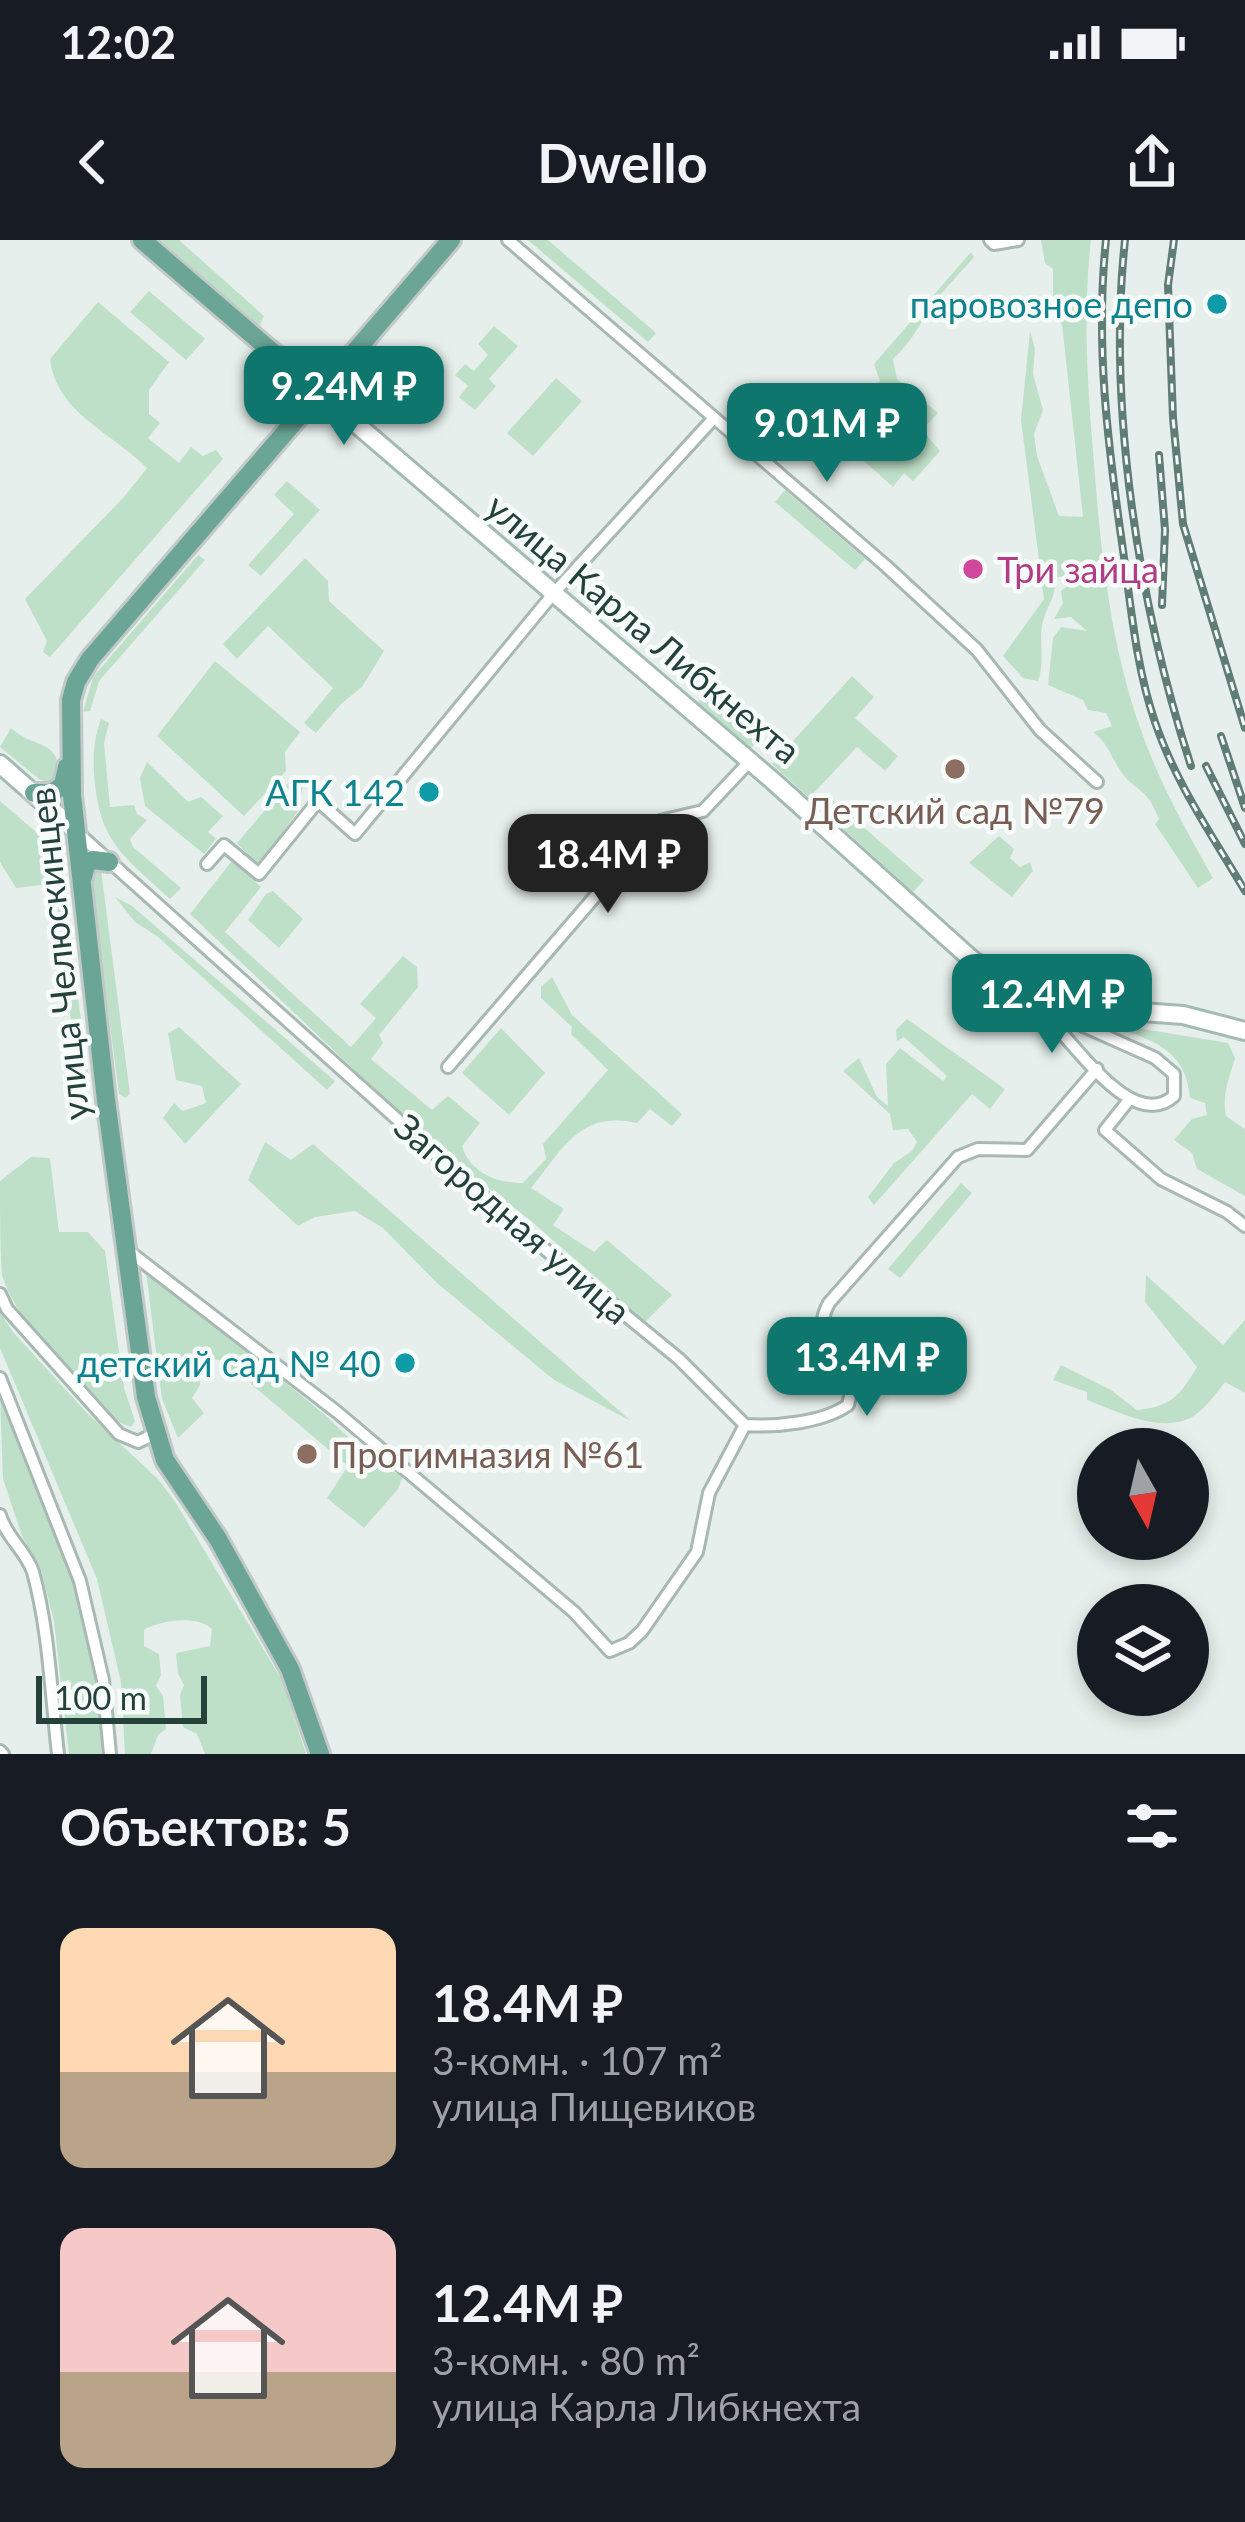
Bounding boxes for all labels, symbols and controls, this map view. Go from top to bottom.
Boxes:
text: 12:02 [60,15,176,69]
icon: back [60,129,126,195]
icon: share [1119,129,1185,195]
text: Dwello [537,130,708,195]
place label: паровозное депо [910,282,1193,326]
marker: паровозное депо [1204,291,1230,317]
pin: 9.24M ₽ [233,346,455,448]
text: 9.24M ₽ [271,362,417,408]
pin: 9.01M ₽ [716,383,938,485]
text: 9.01M ₽ [754,399,900,445]
street label: улица Карла Либкнехта [478,484,810,772]
place label: Три зайца [997,547,1159,591]
marker: Три зайца [960,556,986,582]
marker: Детский сад №79 [942,756,968,782]
place label: АГК 142 [265,770,405,814]
marker: АГК 142 [416,779,442,805]
street label: улица Челюскинцев [19,786,97,1122]
place label: Детский сад №79 [805,788,1105,832]
pin: 18.4M ₽ [497,814,719,916]
text: 18.4M ₽ [535,830,681,876]
pin: 12.4M ₽ [941,954,1163,1056]
text: 12.4M ₽ [979,970,1125,1016]
street label: Загородная улица [386,1104,640,1332]
pin: 13.4M ₽ [756,1317,978,1419]
text: 13.4M ₽ [794,1333,940,1379]
place label: детский сад № 40 [77,1341,381,1385]
marker: детский сад № 40 [392,1350,418,1376]
north arrow [1077,1428,1209,1560]
map controls [1077,1428,1209,1716]
place label: Прогимназия №61 [331,1432,644,1476]
marker: Прогимназия №61 [294,1441,320,1467]
button: layers [1077,1584,1209,1716]
scale bar [36,1670,207,1723]
text: 100 m [54,1677,147,1717]
icon: filters [1119,1793,1185,1859]
text: Объектов: 5 [60,1796,351,1857]
text: 18.4M ₽ [432,1972,623,2033]
icon: home [156,1976,300,2120]
text: 3-комн. · 107 m² [432,2037,722,2083]
text: улица Пищевиков [432,2083,756,2129]
text: 12.4M ₽ [432,2272,623,2333]
icon: home [156,2276,300,2420]
text: 3-комн. · 80 m² [432,2337,700,2383]
text: улица Карла Либкнехта [432,2383,861,2429]

